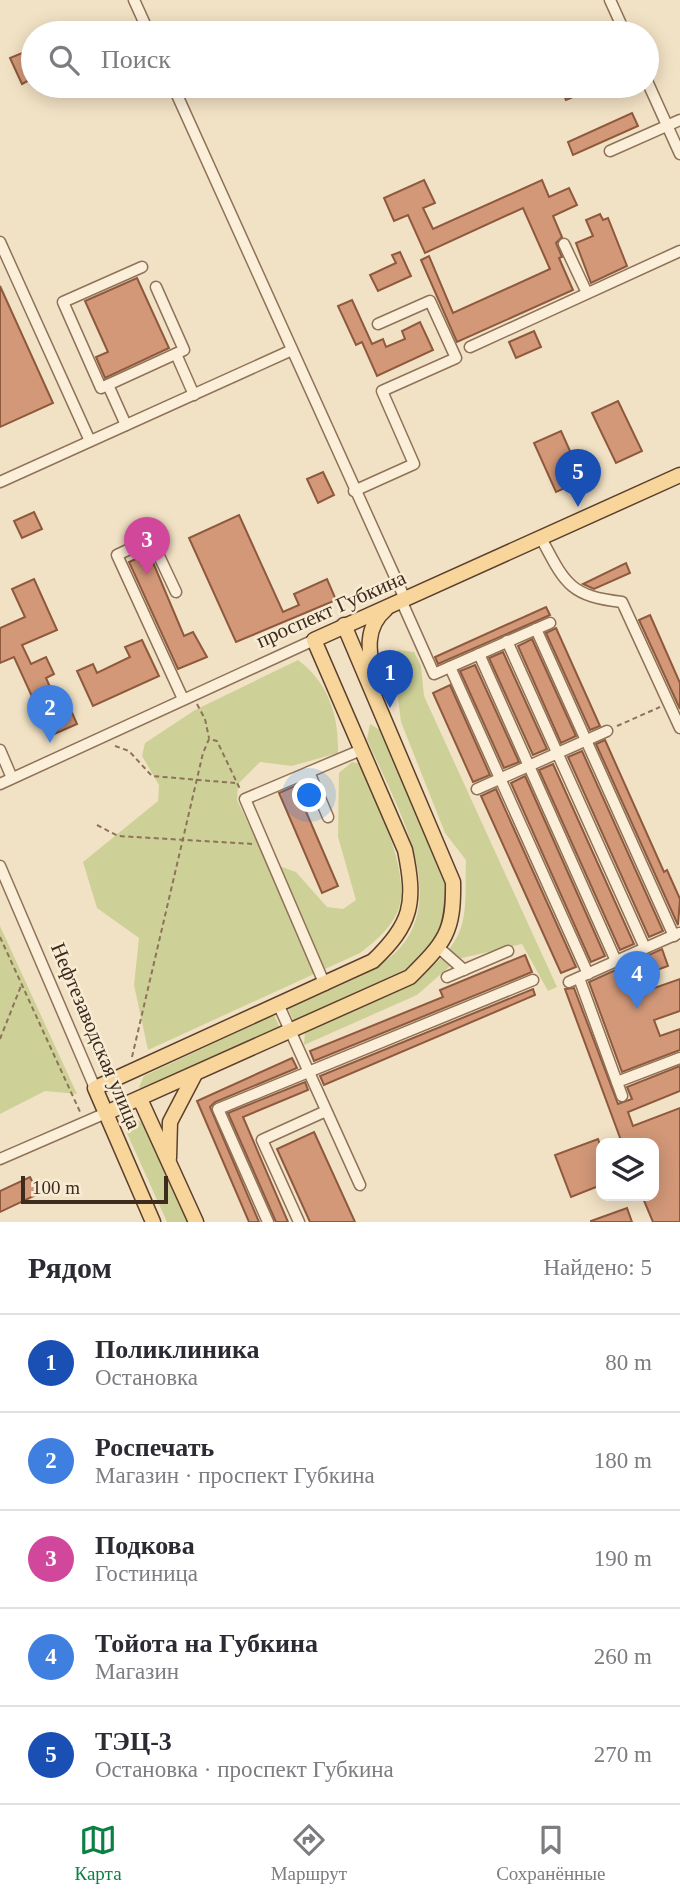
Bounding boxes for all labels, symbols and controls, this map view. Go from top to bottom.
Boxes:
search box [21,21,659,98]
icon: search [45,41,83,79]
text: Поиск [101,45,171,74]
pin: 5 [555,449,601,507]
pin: 3 [124,517,170,575]
street label: проспект Губкина [252,565,410,653]
pin: 1 [367,650,413,708]
pin: 2 [27,685,73,743]
your location [292,778,326,812]
street label: Нефтезаводская улица [46,939,146,1134]
pin: 4 [614,951,660,1009]
map controls [596,1138,659,1201]
button: layers [596,1138,659,1201]
scale bar [21,1173,168,1205]
text: 100 m [32,1177,80,1198]
text: Рядом [28,1251,112,1284]
text: Найдено: 5 [544,1255,652,1280]
text: Поликлиника [95,1335,260,1364]
text: 1 [45,1350,57,1375]
text: 80 m [605,1350,652,1375]
text: Остановка [95,1365,198,1390]
text: Роспечать [95,1433,214,1462]
text: 2 [45,1448,57,1473]
text: 180 m [594,1448,652,1473]
text: Магазин · проспект Губкина [95,1463,375,1488]
text: Подкова [95,1531,195,1560]
text: 3 [45,1546,57,1571]
text: 190 m [594,1546,652,1571]
text: Гостиница [95,1561,198,1586]
text: Тойота на Губкина [95,1629,318,1658]
text: 4 [45,1644,57,1669]
text: 260 m [594,1644,652,1669]
text: Магазин [95,1659,179,1684]
text: ТЭЦ-3 [95,1727,172,1756]
text: 5 [45,1742,57,1767]
text: 270 m [594,1742,652,1767]
text: Остановка · проспект Губкина [95,1757,394,1782]
tab: Карта [75,1821,122,1885]
tab: Маршрут [271,1821,347,1885]
tab: Сохранённые [496,1821,605,1885]

